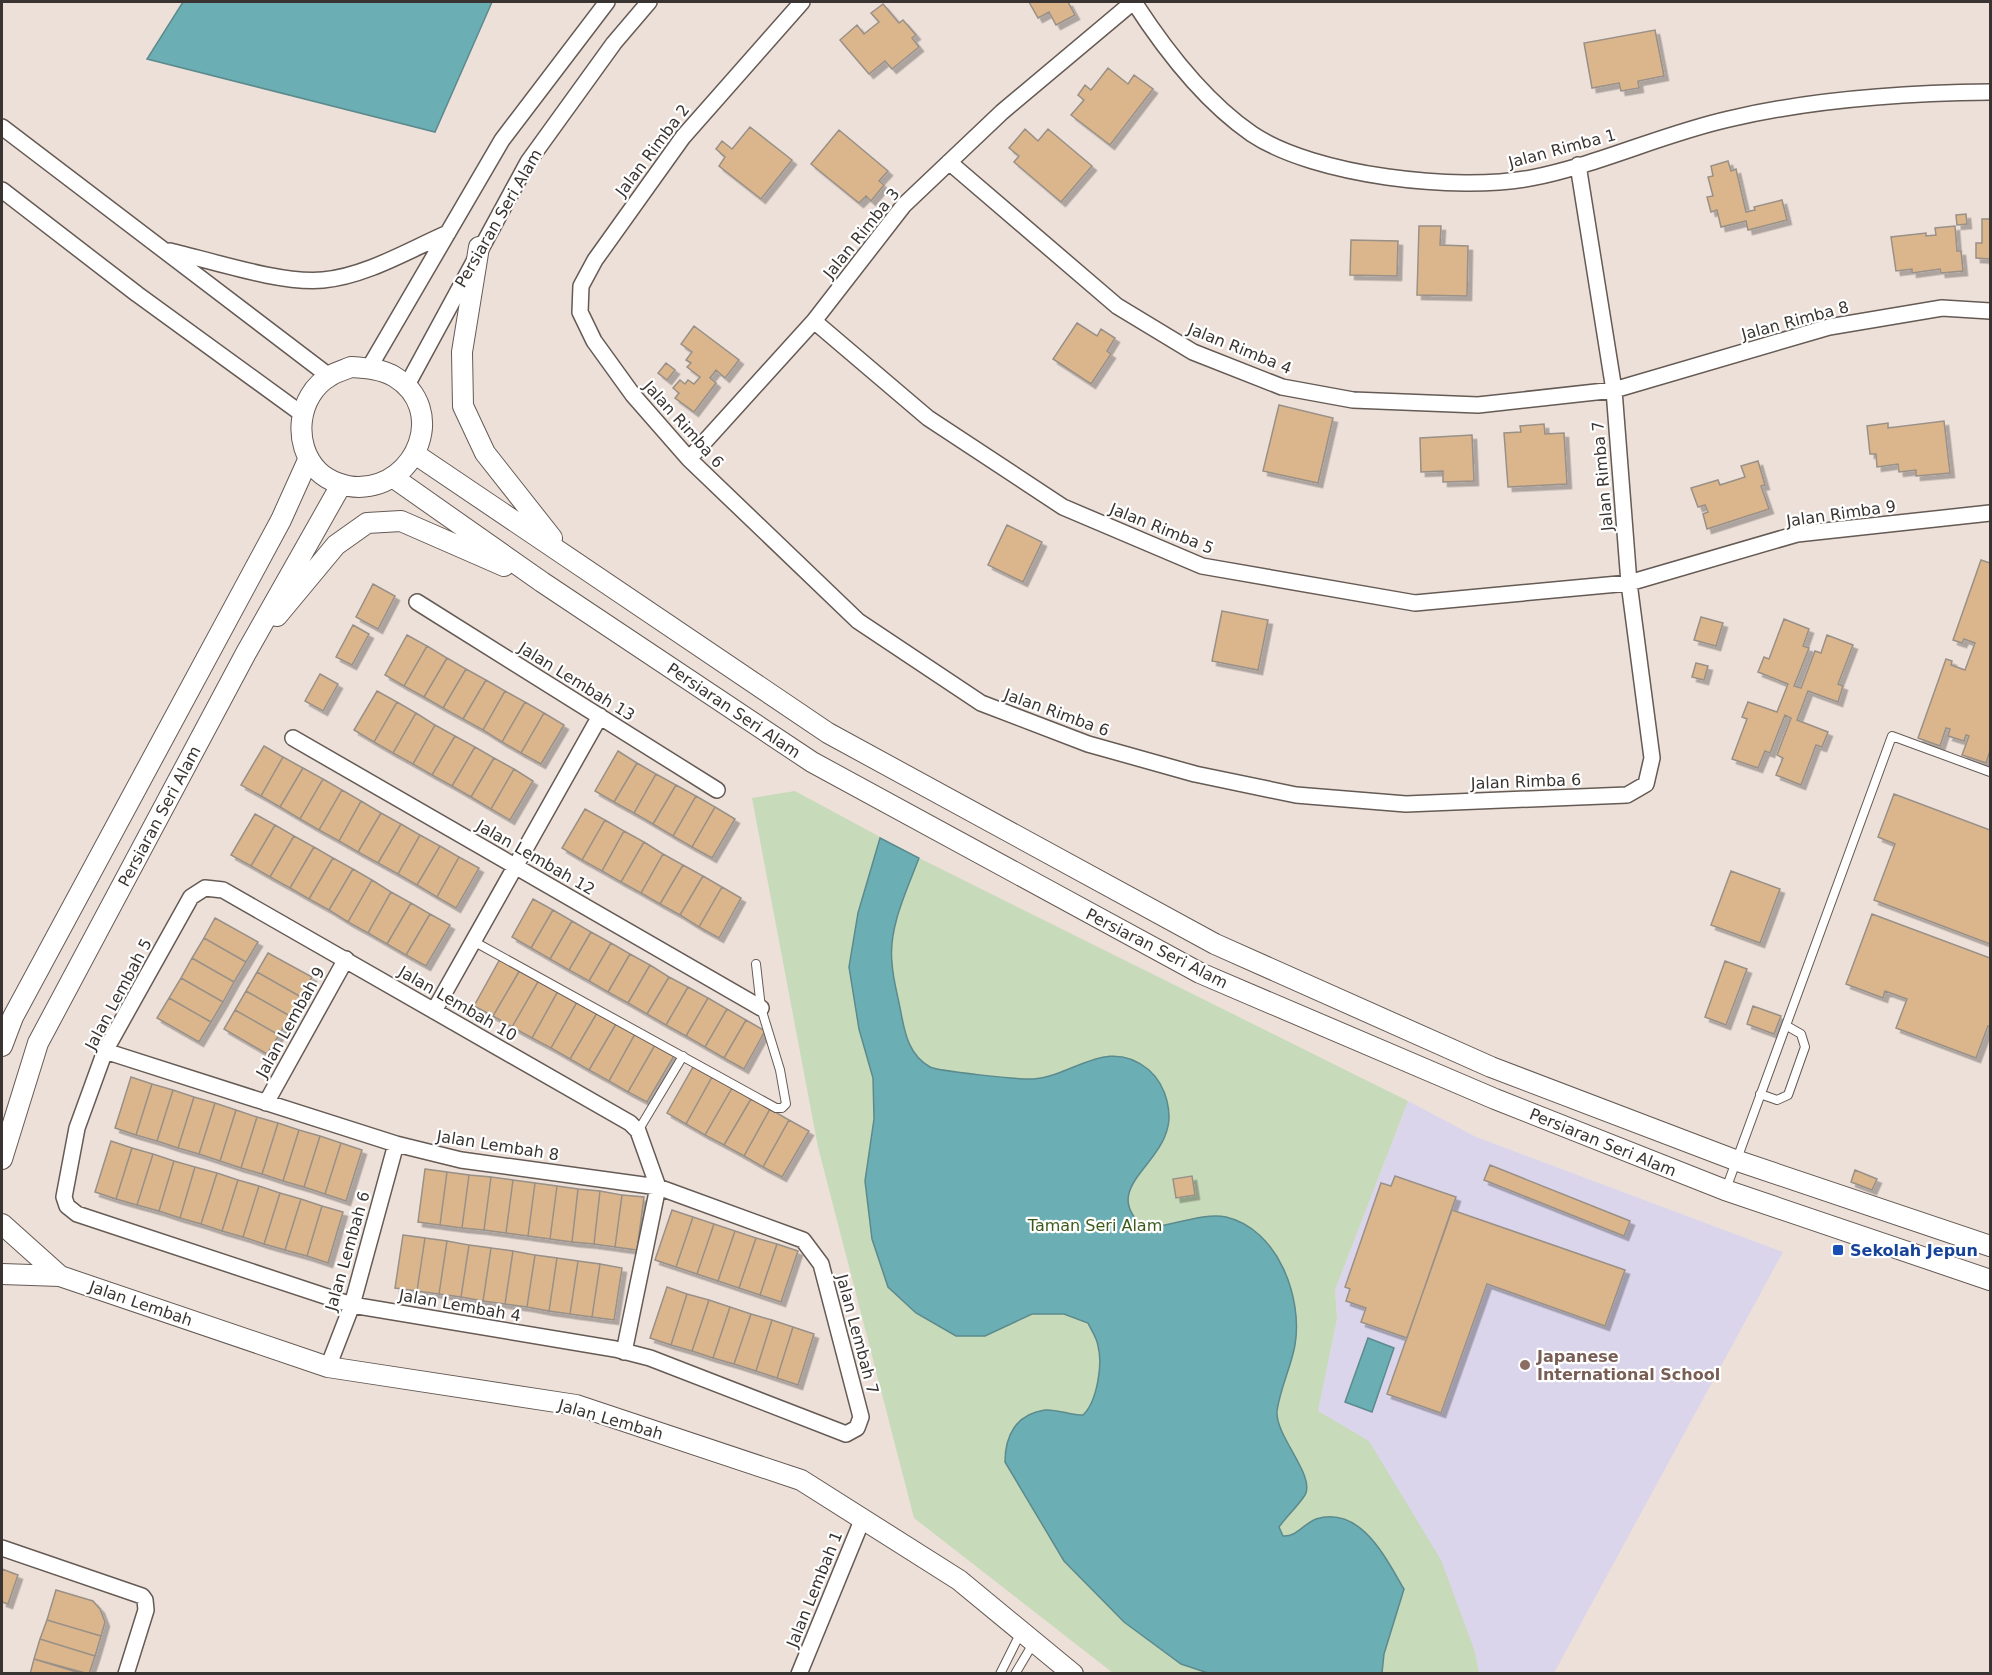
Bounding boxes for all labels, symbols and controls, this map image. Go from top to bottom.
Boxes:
street label: Jalan Rimba 2 [611,101,693,201]
street label: Jalan Rimba 1 [1505,125,1618,172]
street label: Persiaran Seri Alam [451,146,546,291]
street label: Jalan Rimba 3 [819,184,904,283]
street label: Jalan Rimba 8 [1738,297,1851,344]
street label: Jalan Rimba 4 [1184,319,1295,378]
street label: Jalan Rimba 6 [639,376,728,472]
street label: Jalan Rimba 7 [1588,420,1617,533]
street label: Jalan Rimba 9 [1784,496,1897,531]
street label: Jalan Rimba 5 [1106,499,1217,558]
street label: Jalan Lembah 13 [514,637,638,725]
street label: Persiaran Seri Alam [663,659,804,762]
street label: Jalan Rimba 6 [1001,684,1112,740]
street label: Persiaran Seri Alam [114,743,205,890]
street label: Jalan Rimba 6 [1470,770,1582,793]
street label: Jalan Lembah 12 [472,815,598,899]
street label: Persiaran Seri Alam [1083,904,1231,992]
street label: Jalan Lembah 5 [81,935,156,1054]
street label: Jalan Lembah 10 [394,961,520,1045]
street label: Jalan Lembah 9 [252,964,329,1082]
street label: Persiaran Seri Alam [1527,1104,1679,1181]
street label: Jalan Lembah 8 [434,1126,560,1165]
street label: Jalan Lembah 6 [321,1189,374,1314]
park label: Taman Seri Alam [1027,1216,1162,1235]
place label: Sekolah Jepun [1850,1241,1978,1260]
marker: Sekolah Jepun [1831,1243,1845,1257]
street label: Jalan Lembah 7 [832,1271,883,1396]
street label: Jalan Lembah [86,1277,195,1330]
street label: Jalan Lembah 4 [396,1285,522,1326]
place label: Japanese International School [1536,1347,1720,1384]
marker: Japanese International School [1518,1358,1532,1372]
street label: Jalan Lembah [555,1395,665,1444]
street label: Jalan Lembah 1 [782,1528,846,1651]

